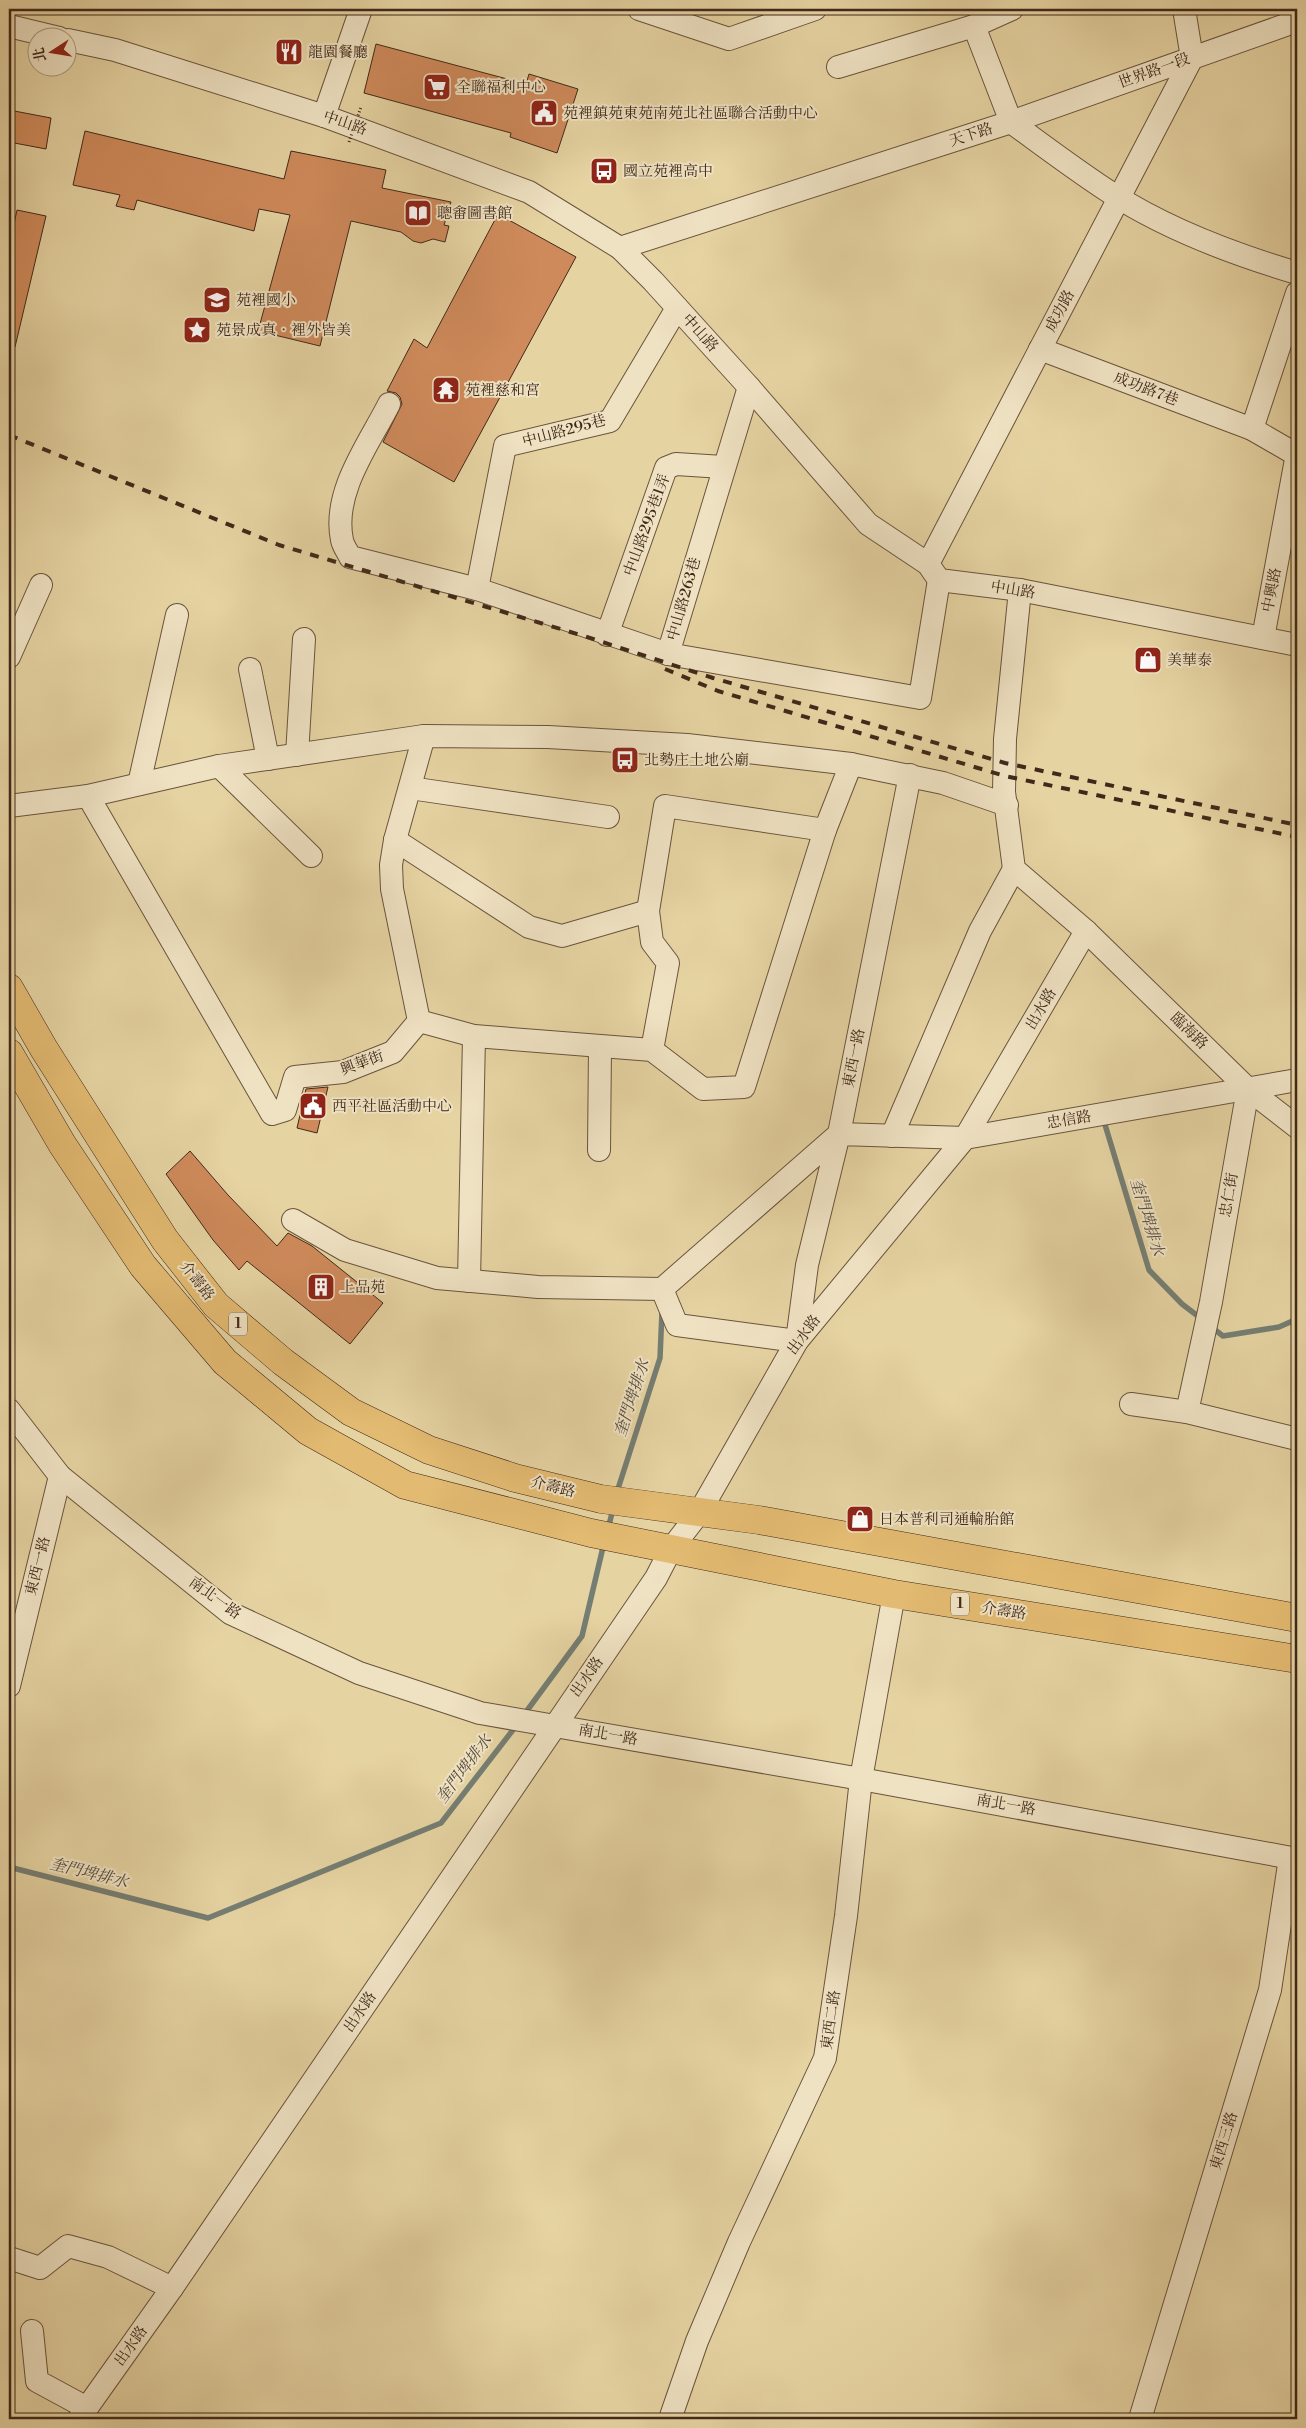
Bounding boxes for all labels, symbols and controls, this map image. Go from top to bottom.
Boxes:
north arrow [28,28,78,78]
restaurant icon: 龍園餐廳 [274,37,304,67]
place label: 龍園餐廳 [308,43,368,62]
text: 北 [30,46,51,63]
street label: 世界路一段 [1116,49,1192,93]
supermarket icon: 全聯福利中心 [422,72,452,102]
place label: 全聯福利中心 [456,78,546,97]
public building icon: 苑裡鎮苑東苑南苑北社區聯合活動中心 [529,98,559,128]
place label: 苑裡鎮苑東苑南苑北社區聯合活動中心 [563,104,818,123]
street label: 中山路 [321,107,369,139]
street label: 天下路 [947,119,995,151]
bus stop icon: 國立苑裡高中 [589,156,619,186]
place label: 國立苑裡高中 [623,162,713,181]
library icon: 聰畬圖書館 [403,198,433,228]
place label: 聰畬圖書館 [437,204,512,223]
school or university icon: 苑裡國小 [202,285,232,315]
street label: 成功路 [1041,287,1079,335]
place label: 苑裡國小 [236,291,296,310]
street label: 中山路 [678,310,722,356]
place icon: 苑景成真．裡外皆美 [182,315,212,345]
place label: 苑景成真．裡外皆美 [216,321,351,340]
street label: 成功路7巷 [1111,368,1181,410]
temple icon: 苑裡慈和宮 [431,375,461,405]
place label: 苑裡慈和宮 [465,381,540,400]
street label: 中山路295巷 [520,411,608,451]
street label: 中山路295巷1弄 [620,471,674,579]
street label: 中山路263巷 [663,555,705,643]
street label: 中興路 [1258,566,1286,614]
street label: 中山路 [989,577,1037,603]
shop icon: 美華泰 [1133,645,1163,675]
place label: 美華泰 [1167,651,1212,670]
bus stop icon: 北勢庄土地公廟 [610,745,640,775]
place label: 北勢庄土地公廟 [644,751,749,770]
street label: 出水路 [1022,985,1060,1033]
street label: 臨海路 [1166,1009,1212,1053]
street label: 東西一路 [839,1027,869,1089]
street label: 興華街 [338,1046,386,1080]
public building icon: 西平社區活動中心 [298,1091,328,1121]
place label: 西平社區活動中心 [332,1097,452,1116]
street label: 忠信路 [1045,1107,1093,1133]
street label: 忠仁街 [1216,1171,1242,1219]
water label: 奎門埤排水 [1126,1176,1169,1260]
street label: 介壽路 [176,1257,218,1305]
building icon: 上品苑 [306,1272,336,1302]
place label: 上品苑 [340,1278,385,1297]
street label: 出水路 [783,1311,825,1359]
road number: 1 [229,1312,247,1336]
water label: 奎門埤排水 [610,1355,654,1439]
street label: 介壽路 [529,1472,577,1502]
shop icon: 日本普利司通輪胎館 [845,1504,875,1534]
place label: 日本普利司通輪胎館 [879,1510,1014,1529]
street label: 東西一路 [22,1535,54,1597]
street label: 南北一路 [185,1573,245,1623]
road number: 1 [951,1592,969,1616]
street label: 介壽路 [980,1598,1028,1624]
street label: 出水路 [566,1653,608,1701]
street label: 南北一路 [577,1720,639,1750]
water label: 奎門埤排水 [432,1729,497,1807]
street label: 南北一路 [975,1790,1037,1820]
water label: 奎門埤排水 [48,1854,132,1893]
street label: 出水路 [340,1988,380,2036]
street label: 東西二路 [817,1989,845,2051]
street label: 東西三路 [1206,2110,1242,2172]
street label: 出水路 [110,2322,152,2370]

